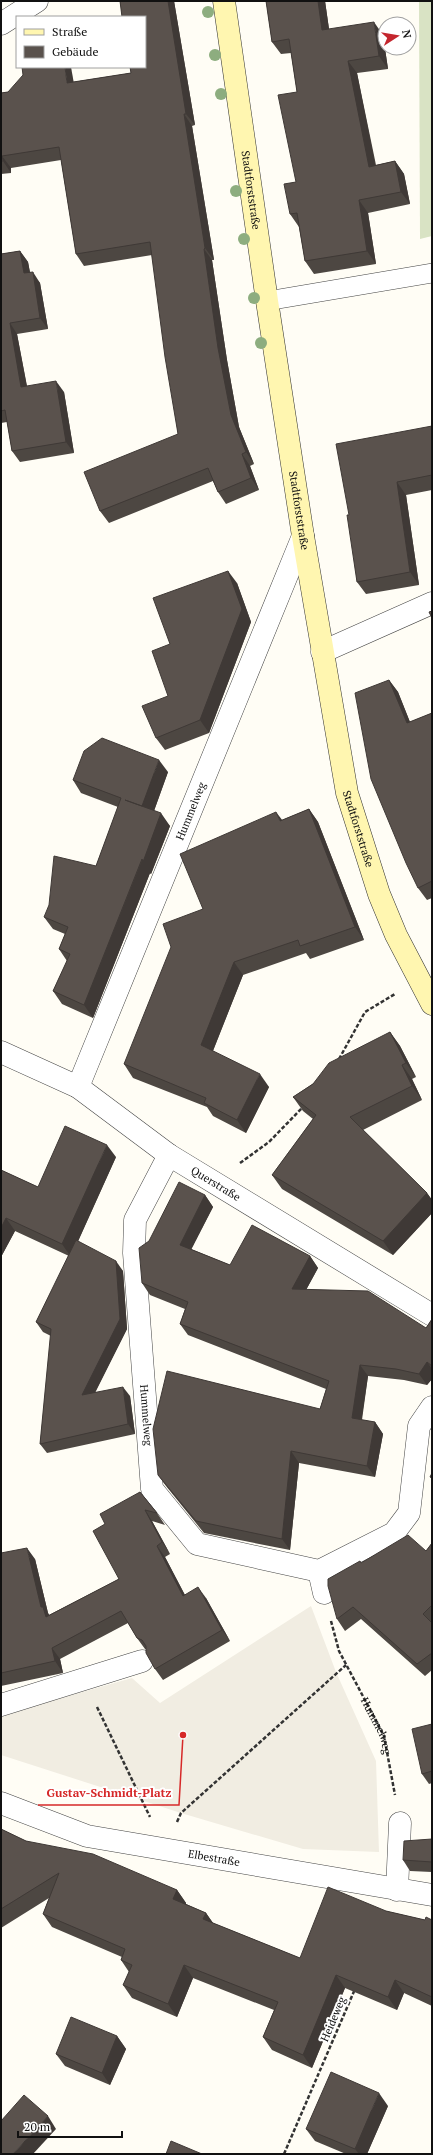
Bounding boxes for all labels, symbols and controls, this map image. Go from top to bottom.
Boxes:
legend [16,16,146,68]
north arrow [377,16,417,56]
text: Straße [52,24,87,39]
text: N [399,28,415,40]
text: Gebäude [52,44,98,59]
street label: Stadtforststraße [239,150,264,231]
street label: Stadtforststraße [286,470,312,552]
street label: Hummelweg [173,780,209,842]
street label: Stadtforststraße [340,789,377,869]
street label: Querstraße [188,1163,244,1204]
street label: Hummelweg [137,1384,156,1447]
street label: Hummelweg [358,1695,394,1756]
callout: Gustav-Schmidt-Platz [38,1781,179,1805]
text: Gustav-Schmidt-Platz [46,1785,172,1800]
street label: Elbestraße [187,1846,242,1869]
street label: Heideweg [317,1994,349,2044]
scale bar [18,2113,122,2139]
text: 20 m [24,2119,51,2134]

